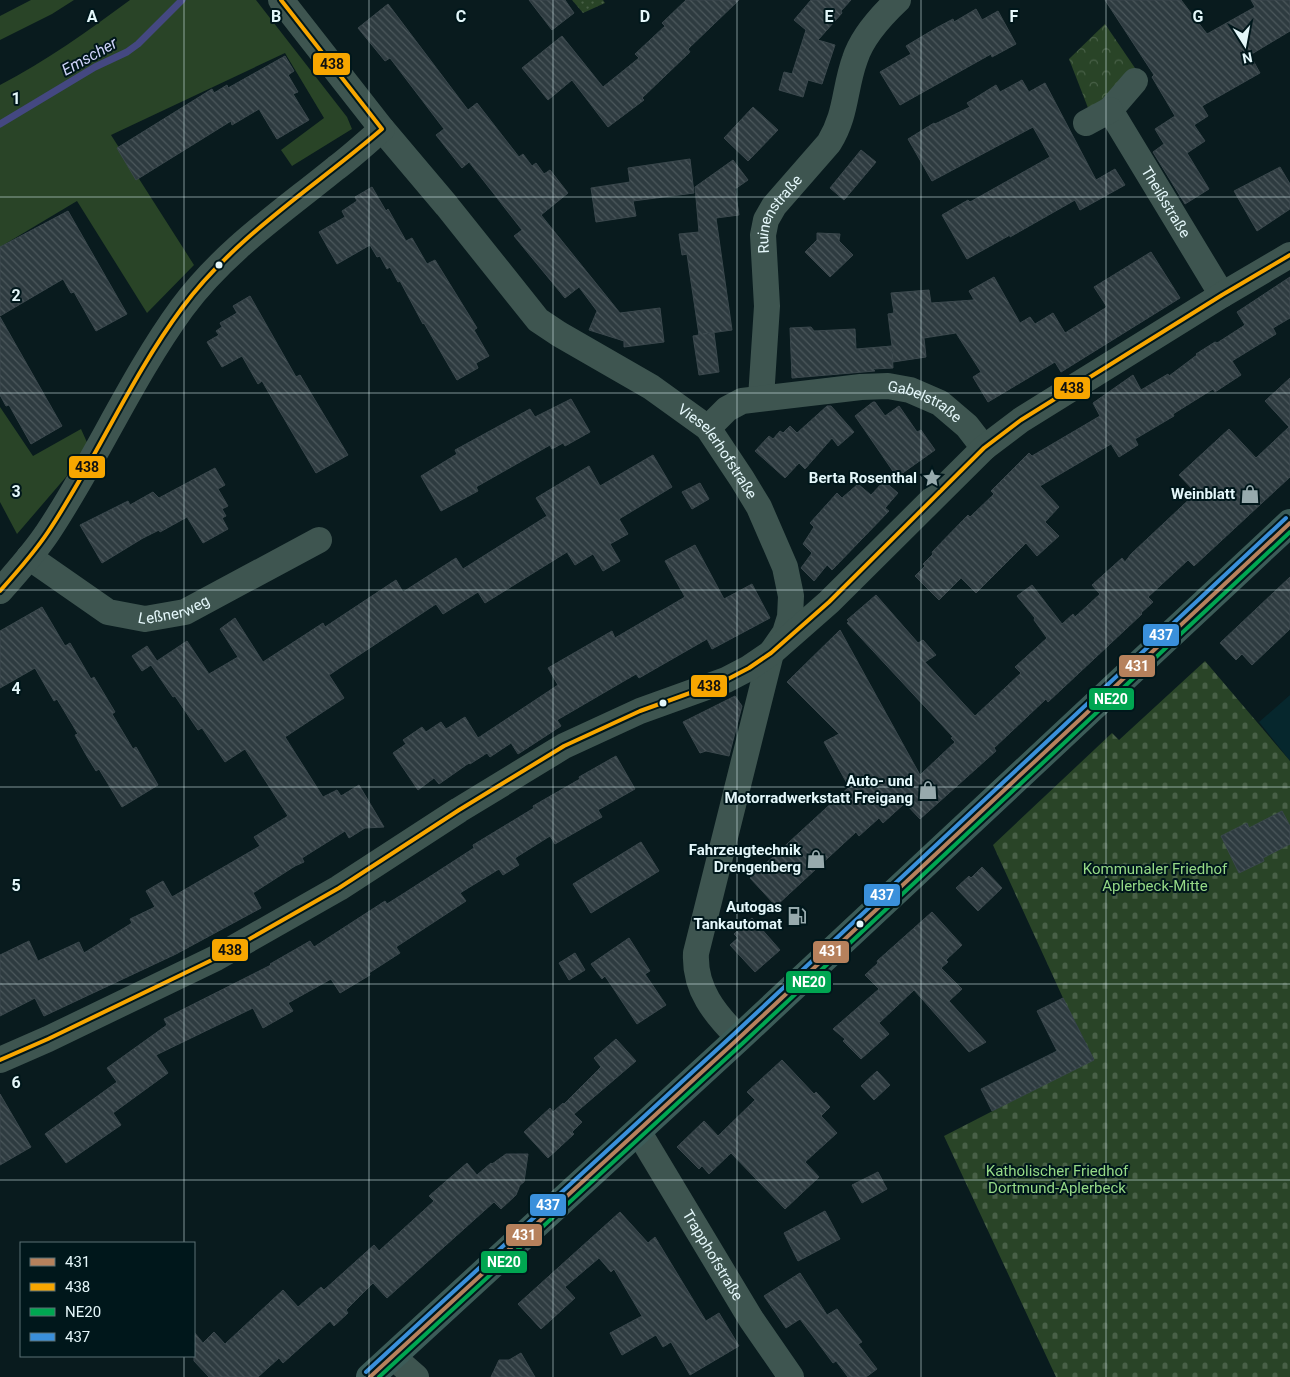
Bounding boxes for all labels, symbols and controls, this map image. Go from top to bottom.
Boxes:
text: A [87,7,98,26]
text: B [271,7,281,26]
text: C [456,7,466,26]
text: D [640,7,650,26]
text: E [825,7,834,26]
text: F [1010,7,1019,26]
text: G [1193,7,1204,26]
north arrow [1220,20,1270,70]
water label: Emscher [58,33,121,79]
text: N [1241,49,1254,67]
line badge: 438 [312,52,351,76]
text: 438 [320,56,344,72]
text: 1 [11,89,21,108]
street label: Theißstraße [1137,163,1194,241]
street label: Ruinenstraße [754,171,806,254]
unlabelled marker [214,260,224,270]
text: 2 [11,286,21,305]
line badge: 438 [1053,376,1091,400]
street label: Gabelstraße [886,377,965,427]
text: 438 [1060,380,1084,396]
street label: Vieselerhofstraße [674,400,761,502]
line badge: 438 [68,455,106,479]
text: 438 [75,459,99,475]
place icon: Berta Rosenthal [921,467,943,489]
place label: Berta Rosenthal [809,469,917,487]
text: 3 [11,482,21,501]
shop icon: Weinblatt [1239,483,1261,505]
place label: Weinblatt [1171,485,1235,503]
street label: Leßnerweg [136,592,213,628]
line badge: 437 [1142,623,1180,647]
text: 437 [1149,627,1173,643]
line badge: 431 [1118,654,1156,678]
text: 431 [1125,658,1149,674]
line badge: 438 [690,674,728,698]
text: 438 [697,678,721,694]
text: 4 [11,679,21,698]
line badge: NE20 [1088,687,1135,711]
text: NE20 [1094,691,1128,707]
unlabelled marker [658,698,668,708]
place label: Auto- und Motorradwerkstatt Freigang [724,772,913,807]
shop icon: Auto- und Motorradwerkstatt Freigang [917,779,939,801]
place label: Fahrzeugtechnik Drengenberg [689,841,802,876]
shop icon: Fahrzeugtechnik Drengenberg [805,848,827,870]
park label: Kommunaler Friedhof Aplerbeck-Mitte [1083,860,1228,895]
text: 5 [11,876,21,895]
line badge: 437 [863,883,901,907]
text: 437 [870,887,894,903]
place label: Autogas Tankautomat [693,898,782,933]
fuel station icon: Autogas Tankautomat [786,905,808,927]
unlabelled marker [855,919,865,929]
line badge: 438 [211,938,249,962]
line badge: 431 [812,940,850,964]
text: 438 [218,942,242,958]
text: 431 [819,943,843,959]
line badge: NE20 [785,970,832,994]
text: NE20 [792,974,826,990]
text: 6 [11,1073,21,1092]
park label: Katholischer Friedhof Dortmund-Aplerbeck [986,1162,1129,1197]
line badge: 437 [529,1193,567,1217]
text: 437 [536,1197,560,1213]
street label: Trapphofstraße [678,1207,747,1304]
line badge: 431 [505,1223,543,1247]
text: 431 [512,1227,536,1243]
legend [20,1242,195,1357]
line badge: NE20 [480,1250,528,1274]
text: 431 [65,1253,90,1271]
text: NE20 [487,1254,521,1270]
text: 438 [65,1278,90,1296]
text: NE20 [65,1303,101,1321]
text: 437 [65,1328,90,1346]

